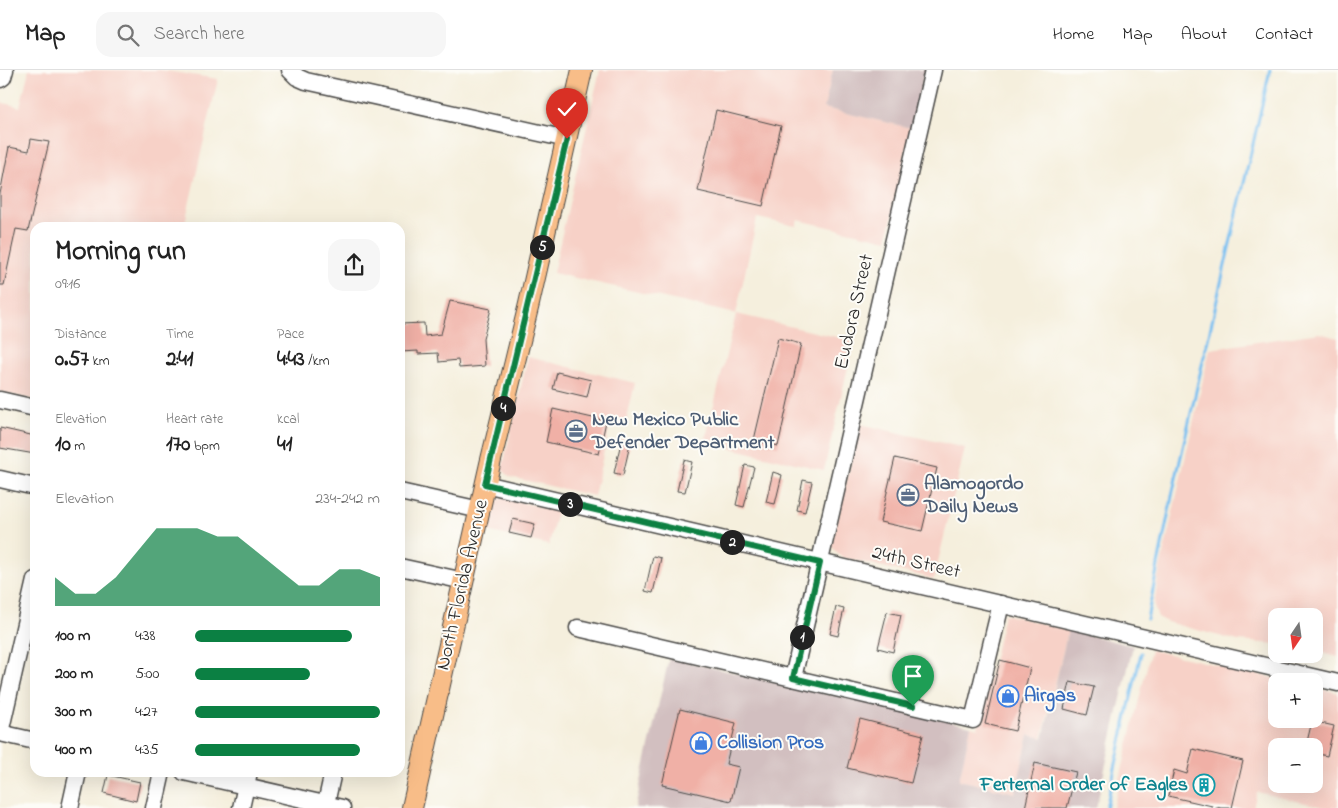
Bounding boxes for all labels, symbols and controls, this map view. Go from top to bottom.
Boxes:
search box [96,12,446,57]
text: Map [25,17,66,52]
icon: search [114,21,142,49]
text: Search here [154,21,245,48]
text: Home [1053,22,1094,48]
text: Map [1122,22,1153,48]
text: About [1181,22,1227,48]
text: Contact [1255,22,1313,48]
pin [546,88,588,139]
icon: check [553,95,581,123]
text: Morning run [55,232,186,273]
pin: 5 [530,234,554,260]
text: 5 [538,237,547,258]
button: share [328,239,380,291]
street label: Eudora Street [828,251,882,373]
text: 09:16 [55,272,80,296]
text: Distance [55,324,107,345]
text: Time [166,324,194,345]
text: Pace [277,324,304,345]
text: 0.57 [55,345,89,375]
text: 2:41 [166,345,194,375]
text: 4:43 [277,345,305,375]
text: km [89,351,110,372]
text: /km [305,351,330,372]
pin: 4 [490,396,516,420]
text: 4 [501,398,506,419]
place label: New Mexico Public Defender Department [591,406,775,458]
text: Elevation [55,409,106,430]
text: Heart rate [166,409,223,430]
text: kcal [277,409,299,430]
office icon: New Mexico Public Defender Department [564,419,588,443]
text: 10 [55,430,71,460]
text: 170 [166,430,190,460]
text: 41 [277,430,292,460]
text: m [71,436,85,457]
text: bpm [190,436,220,457]
place label: Alamogordo Daily News [923,470,1024,523]
office icon: Alamogordo Daily News [896,483,920,507]
text: Elevation [55,487,114,511]
text: 234–242 m [315,487,380,511]
pin: 3 [558,492,582,516]
text: 3 [568,494,573,515]
street label: North Florida Avenue [429,497,497,673]
pin: 2 [720,530,744,554]
text: 2 [729,532,736,553]
street label: 24th Street [869,539,963,587]
north arrow [1268,608,1322,662]
map controls [1268,608,1323,793]
text: 100 m [55,624,90,648]
text: 4:38 [135,624,156,648]
pin: 1 [790,624,814,650]
text: 1 [800,627,805,648]
pin [892,655,934,706]
text: 200 m [55,662,93,686]
text: 5:00 [135,662,159,686]
icon: arrive [899,662,927,690]
button: + [1268,673,1323,728]
place label: Airgas [1024,682,1076,712]
shop icon: Airgas [996,684,1020,708]
text: 300 m [55,700,92,724]
text: 4:27 [135,700,158,724]
place label: Collision Pros [717,729,824,758]
shop icon: Collision Pros [689,731,713,755]
text: 400 m [55,738,92,762]
text: 4:35 [135,738,159,762]
button: − [1268,738,1323,793]
place label: Ferternal Order of Eagles [979,771,1188,801]
building icon: Ferternal Order of Eagles [1192,773,1216,797]

